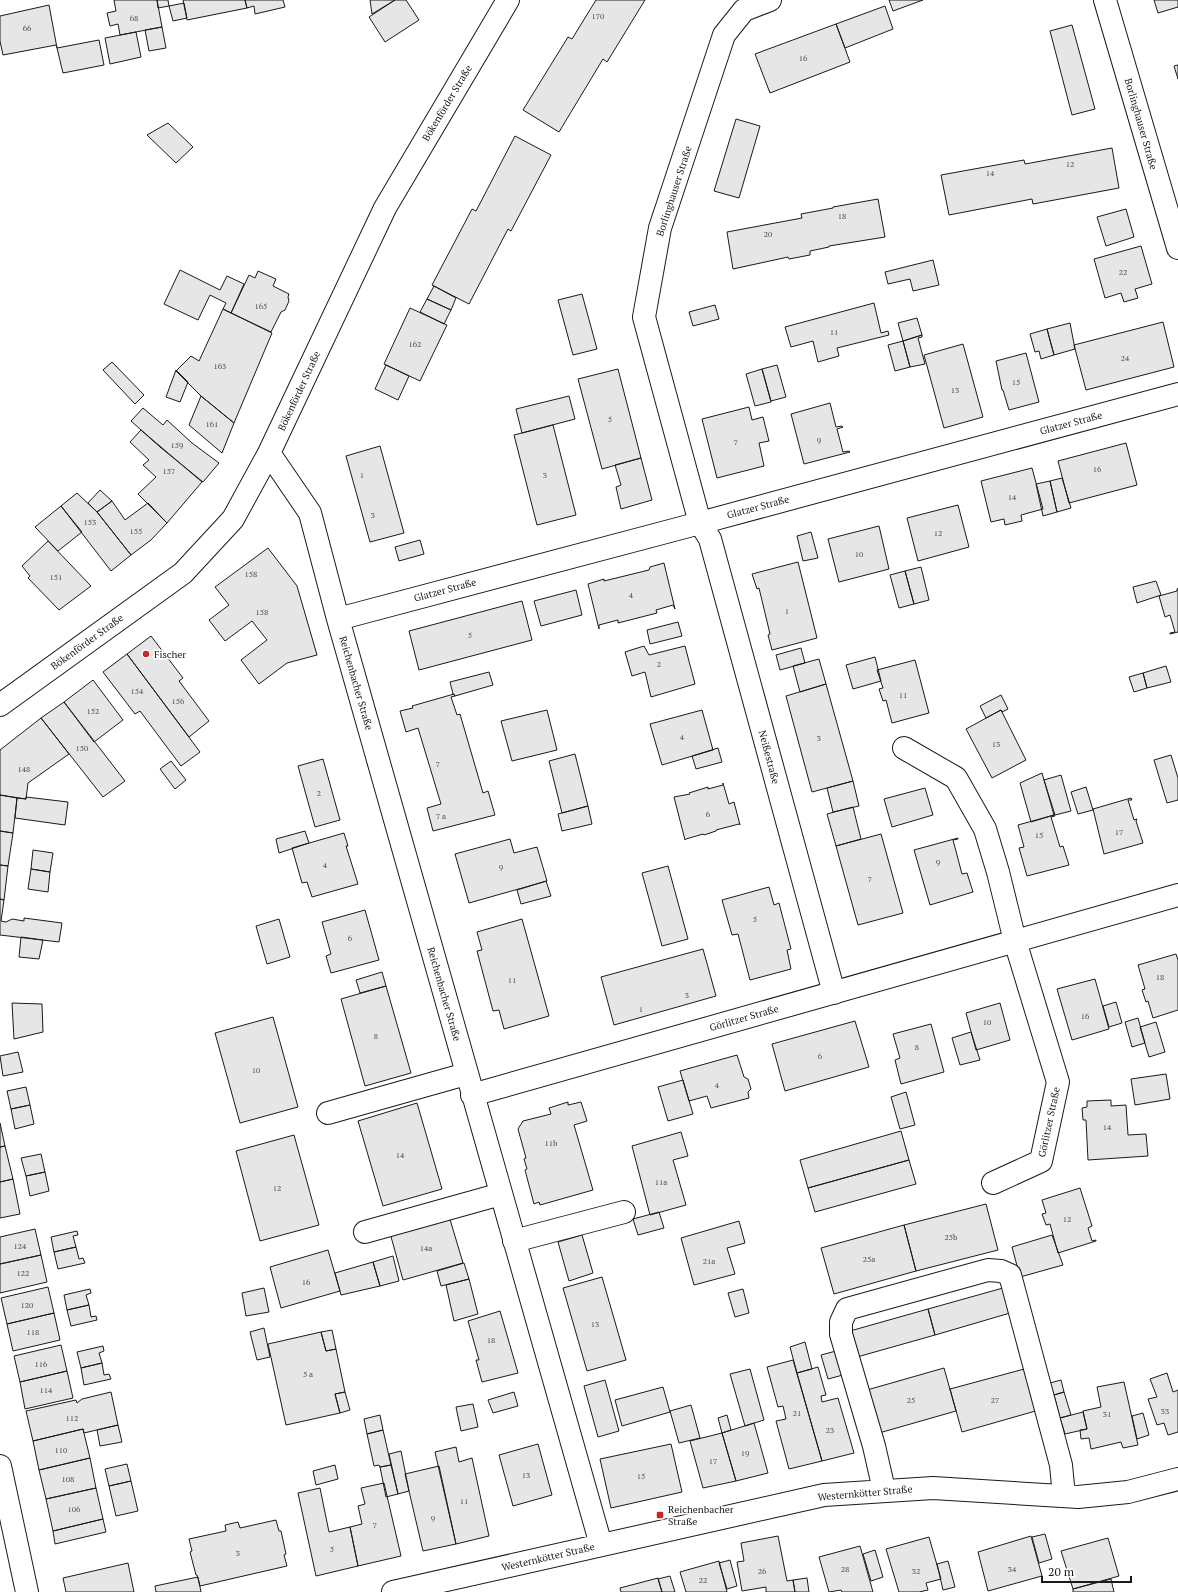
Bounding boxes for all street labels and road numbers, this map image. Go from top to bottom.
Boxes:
street label: Bökenförder Straße [419,63,475,143]
street label: Borlinghauser Straße [1122,77,1160,171]
street label: Borlinghauser Straße [653,144,695,238]
street label: Bökenförder Straße [275,349,323,433]
street label: Glatzer Straße [1038,408,1104,438]
street label: Glatzer Straße [725,492,791,522]
street label: Glatzer Straße [412,575,478,605]
street label: Bökenförder Straße [48,611,126,673]
street label: Reichenbacher Straße [336,634,376,732]
street label: Neißestraße [756,729,782,785]
street label: Reichenbacher Straße [424,945,464,1043]
street label: Görlitzer Straße [708,1002,780,1034]
street label: Görlitzer Straße [1035,1086,1063,1158]
street label: Westernkötter Straße [817,1482,913,1504]
street label: Westernkötter Straße [500,1540,596,1574]

